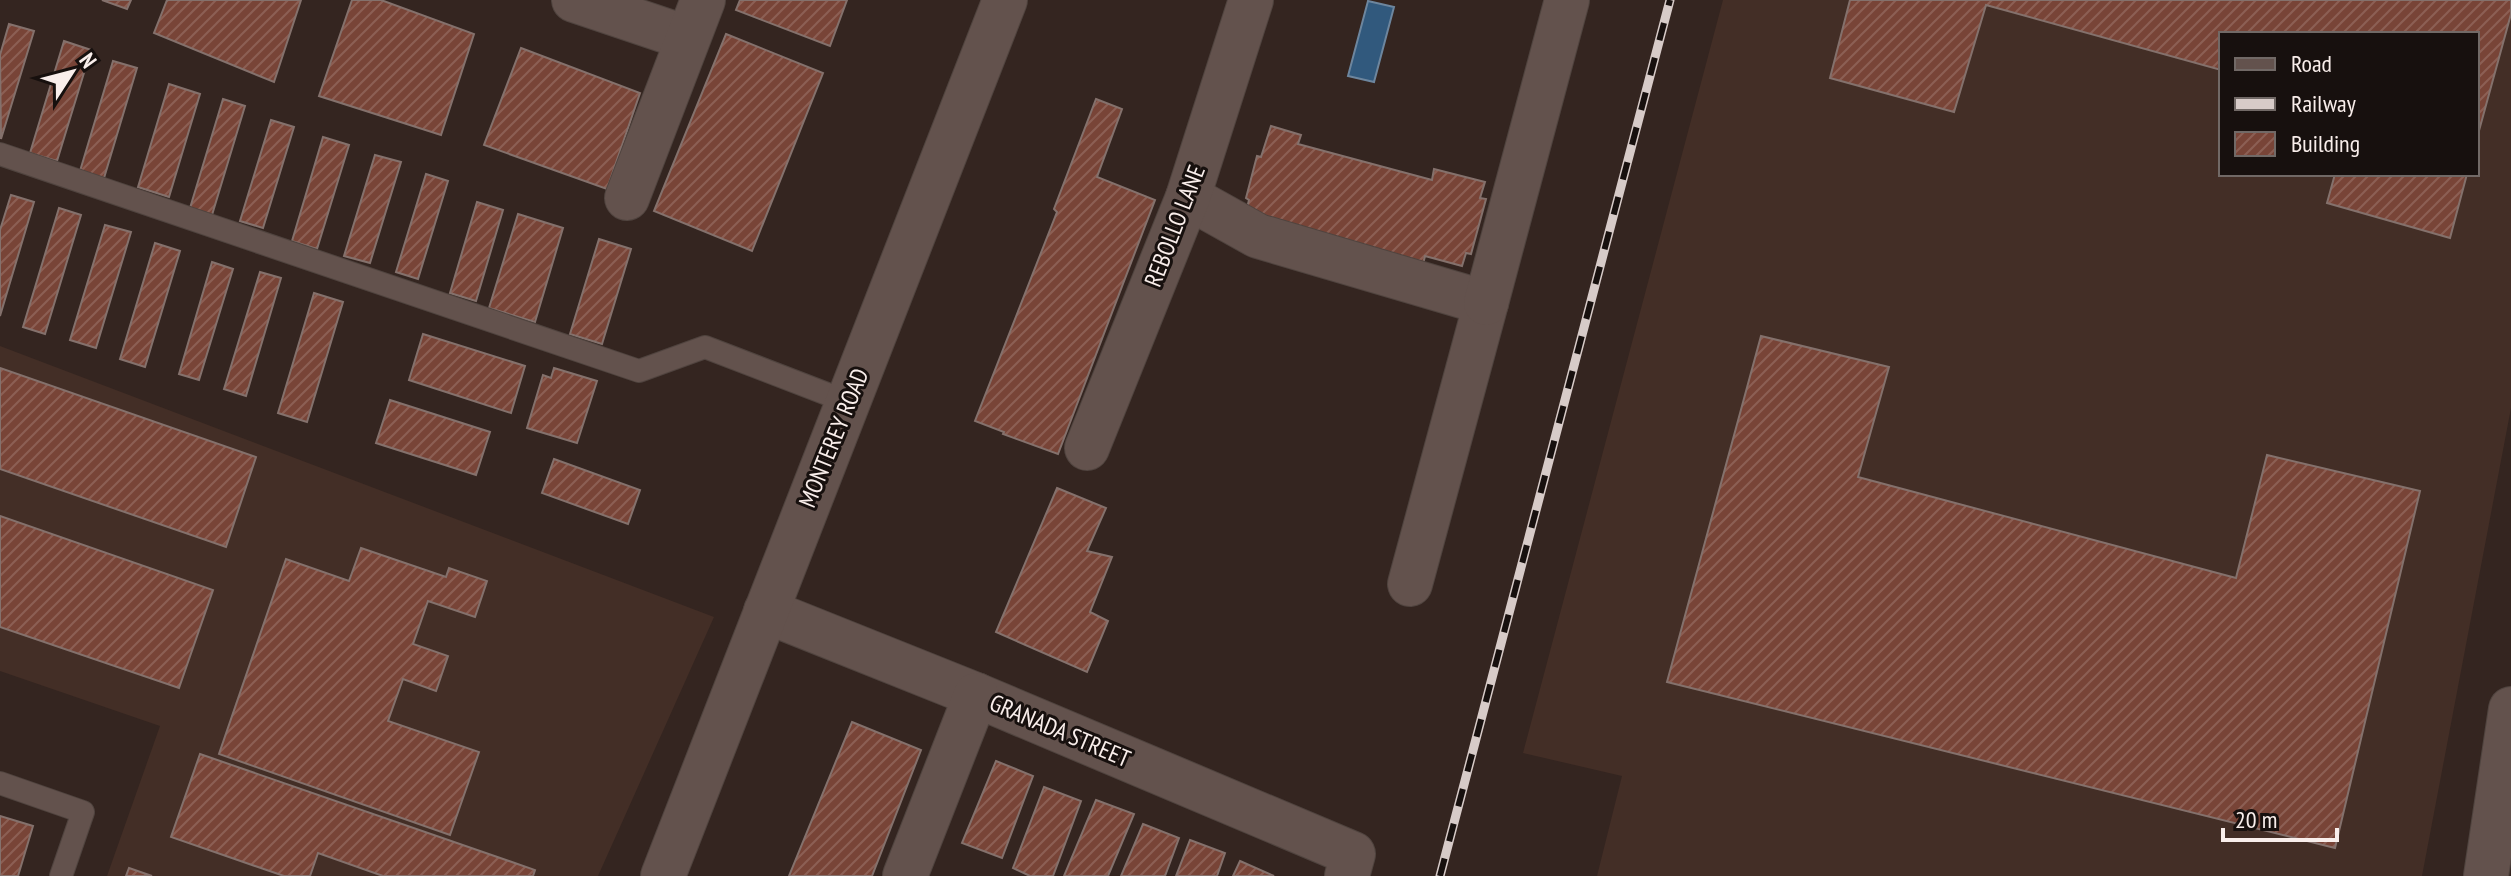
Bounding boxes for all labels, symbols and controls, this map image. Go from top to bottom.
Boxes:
north arrow [32,32,112,112]
legend [2219,32,2479,176]
text: N [73,47,103,73]
text: Road [2291,48,2332,79]
text: Railway [2291,88,2356,119]
text: Building [2291,128,2360,159]
street label: REBOLLO LANE [1137,161,1212,291]
street label: MONTEREY ROAD [792,364,875,512]
street label: GRANADA STREET [985,687,1136,774]
scale bar [2223,792,2337,842]
text: 20 m [2235,804,2277,835]

